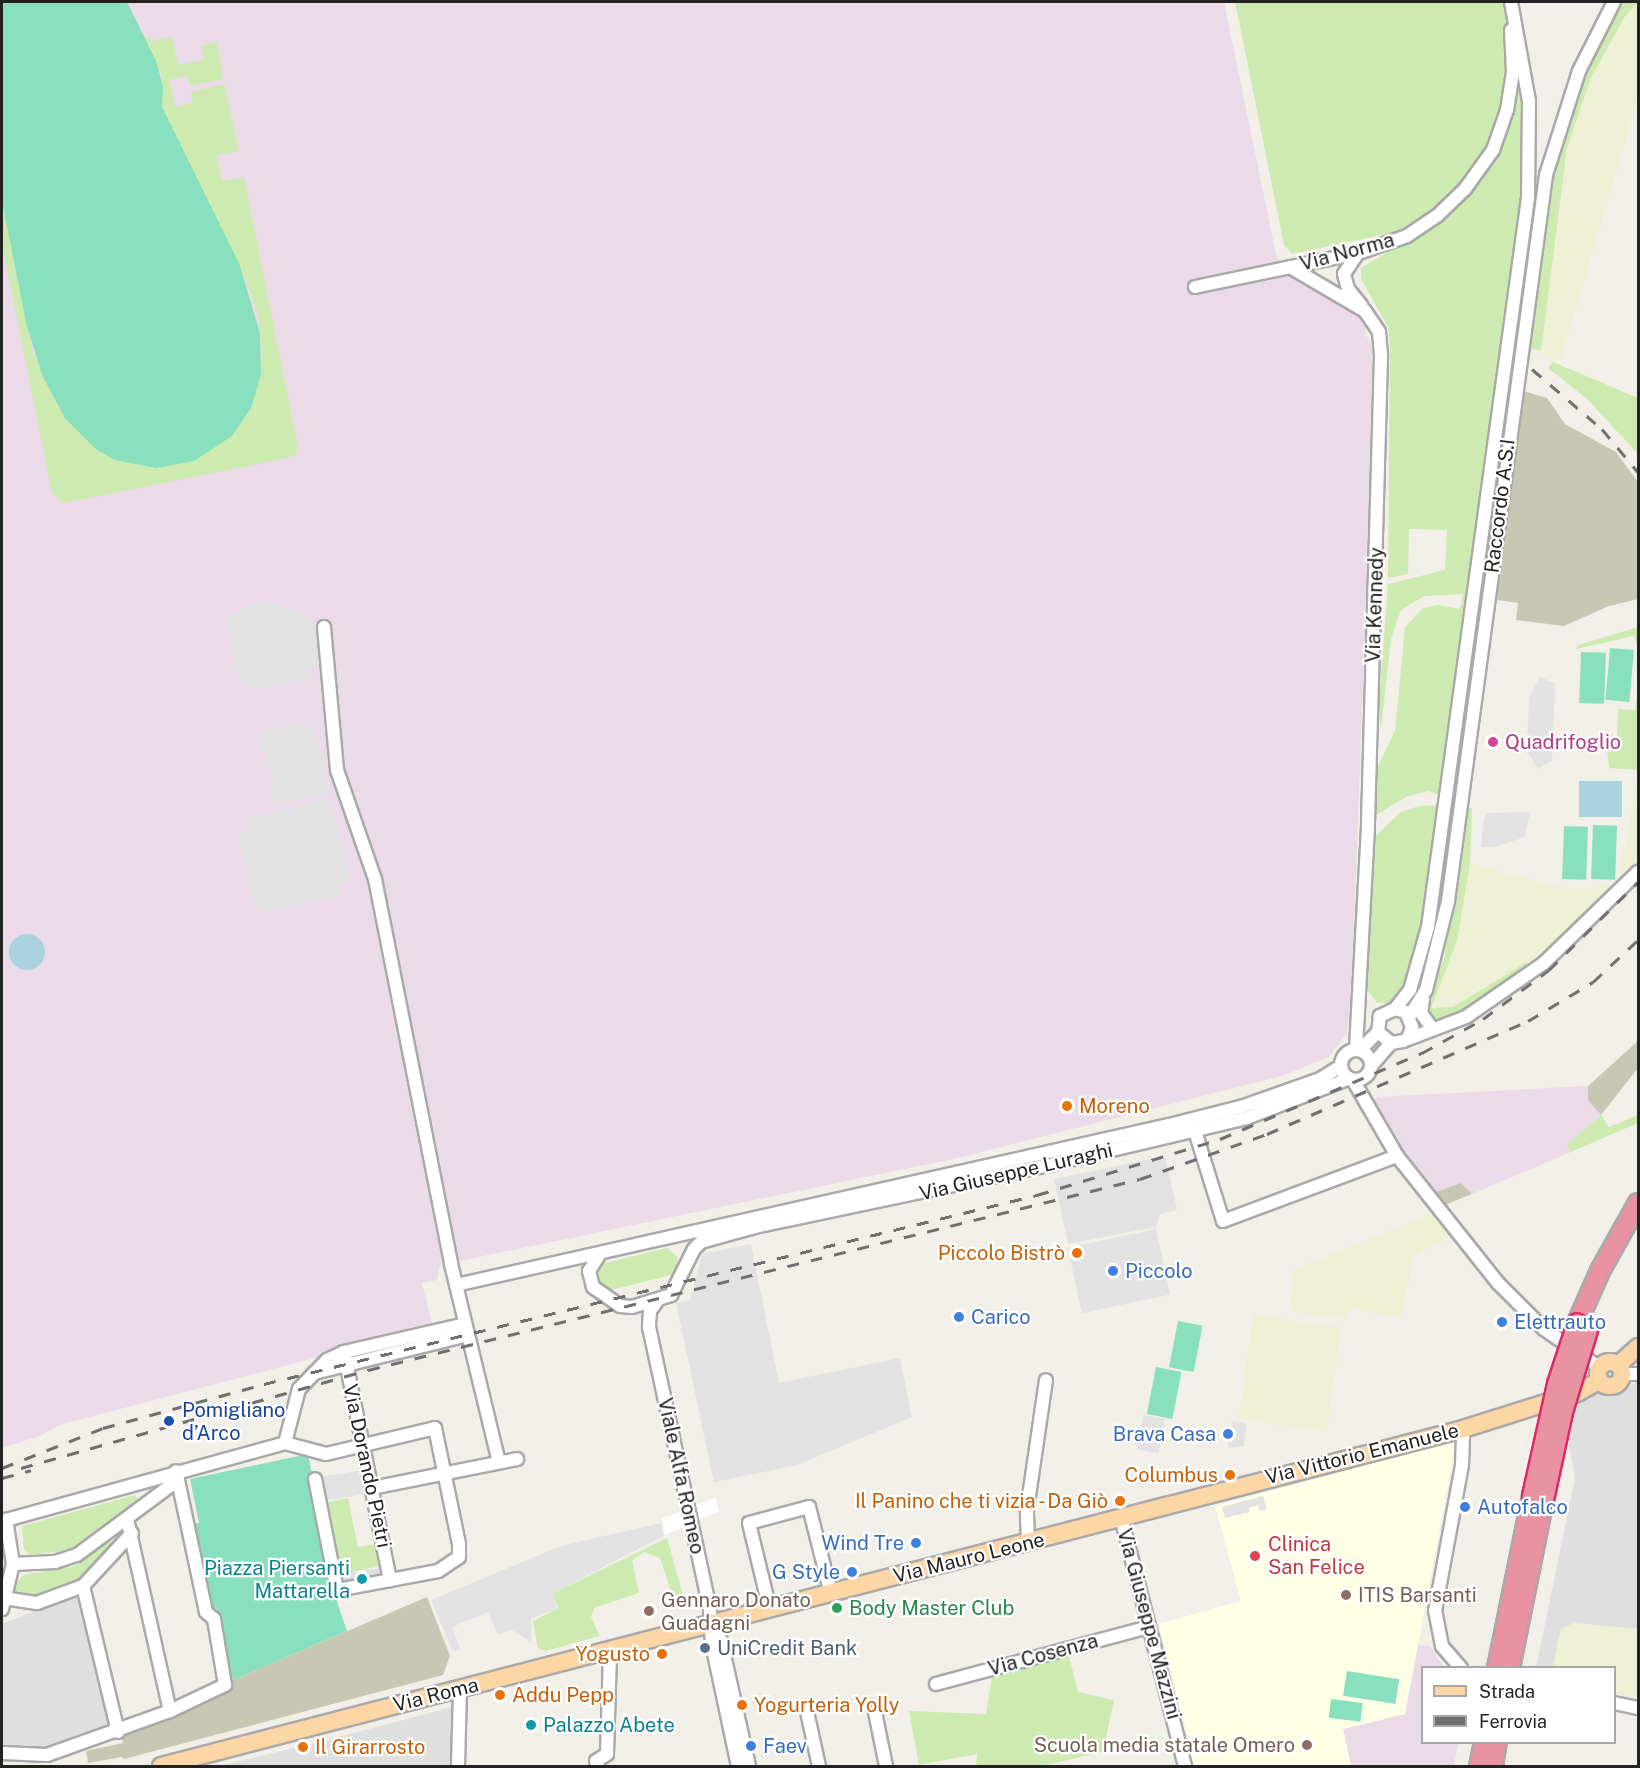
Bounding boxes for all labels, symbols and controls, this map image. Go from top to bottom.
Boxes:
street label: Via Norma [1297,228,1397,276]
street label: Raccordo A.S.I [1480,437,1520,575]
street label: Via Kennedy [1361,547,1389,663]
place label: Quadrifoglio [1505,730,1621,754]
marker: Quadrifoglio [1486,735,1500,749]
place label: Moreno [1079,1094,1150,1118]
marker: Moreno [1060,1099,1074,1113]
street label: Via Giuseppe Luraghi [917,1138,1115,1206]
place label: Piccolo Bistrò [938,1241,1065,1265]
marker: Piccolo Bistrò [1070,1246,1084,1260]
place label: Piccolo [1125,1259,1192,1283]
marker: Piccolo [1106,1264,1120,1278]
place label: Carico [971,1305,1031,1329]
marker: Carico [952,1310,966,1324]
place label: Elettrauto [1514,1310,1606,1334]
marker: Elettrauto [1495,1315,1509,1329]
street label: Via Dorando Pietri [338,1382,396,1550]
street label: Viale Alfa Romeo [653,1396,709,1556]
place label: Pomigliano d’Arco [182,1398,285,1445]
marker: Pomigliano d’Arco [160,1412,178,1430]
street label: Via Vittorio Emanuele [1262,1418,1462,1490]
place label: Brava Casa [1113,1422,1216,1446]
marker: Brava Casa [1221,1427,1235,1441]
place label: Columbus [1125,1463,1218,1487]
marker: Columbus [1223,1468,1237,1482]
place label: Il Panino che ti vizia - Da Giò [849,1489,1108,1513]
marker: Il Panino che ti vizia - Da Giò [1113,1494,1127,1508]
place label: Autofalco [1477,1495,1568,1519]
marker: Autofalco [1458,1500,1472,1514]
street label: Via Giuseppe Mazzini [1112,1526,1186,1722]
street label: Via Mauro Leone [891,1528,1047,1588]
place label: Wind Tre [821,1531,904,1555]
place label: Clinica San Felice [1268,1532,1365,1579]
marker: Wind Tre [909,1536,923,1550]
marker: Clinica San Felice [1246,1547,1264,1565]
place label: Piazza Piersanti Mattarella [204,1556,350,1603]
place label: G Style [772,1560,840,1584]
marker: G Style [845,1565,859,1579]
marker: Piazza Piersanti Mattarella [355,1572,369,1586]
place label: ITIS Barsanti [1358,1583,1477,1607]
place label: Gennaro Donato Guadagni [661,1588,811,1635]
marker: ITIS Barsanti [1339,1588,1353,1602]
place label: Body Master Club [849,1596,1014,1620]
marker: Body Master Club [830,1601,844,1615]
marker: Gennaro Donato Guadagni [642,1604,656,1618]
street label: Via Cosenza [985,1629,1101,1681]
place label: UniCredit Bank [717,1636,857,1660]
marker: UniCredit Bank [698,1641,712,1655]
place label: Yogusto [575,1642,650,1666]
marker: Yogusto [655,1647,669,1661]
legend [1421,1666,1616,1744]
street label: Via Roma [391,1673,481,1717]
text: Strada [1479,1681,1535,1702]
place label: Addu Pepp [512,1683,614,1707]
marker: Addu Pepp [493,1688,507,1702]
place label: Yogurteria Yolly [754,1693,899,1717]
marker: Yogurteria Yolly [735,1698,749,1712]
text: Ferrovia [1479,1711,1547,1732]
place label: Palazzo Abete [543,1713,675,1737]
marker: Palazzo Abete [524,1718,538,1732]
place label: Scuola media statale Omero [1034,1733,1295,1757]
place label: Faev [763,1734,807,1758]
place label: Il Girarrosto [315,1735,425,1759]
marker: Scuola media statale Omero [1300,1738,1314,1752]
marker: Faev [744,1739,758,1753]
marker: Il Girarrosto [296,1740,310,1754]

